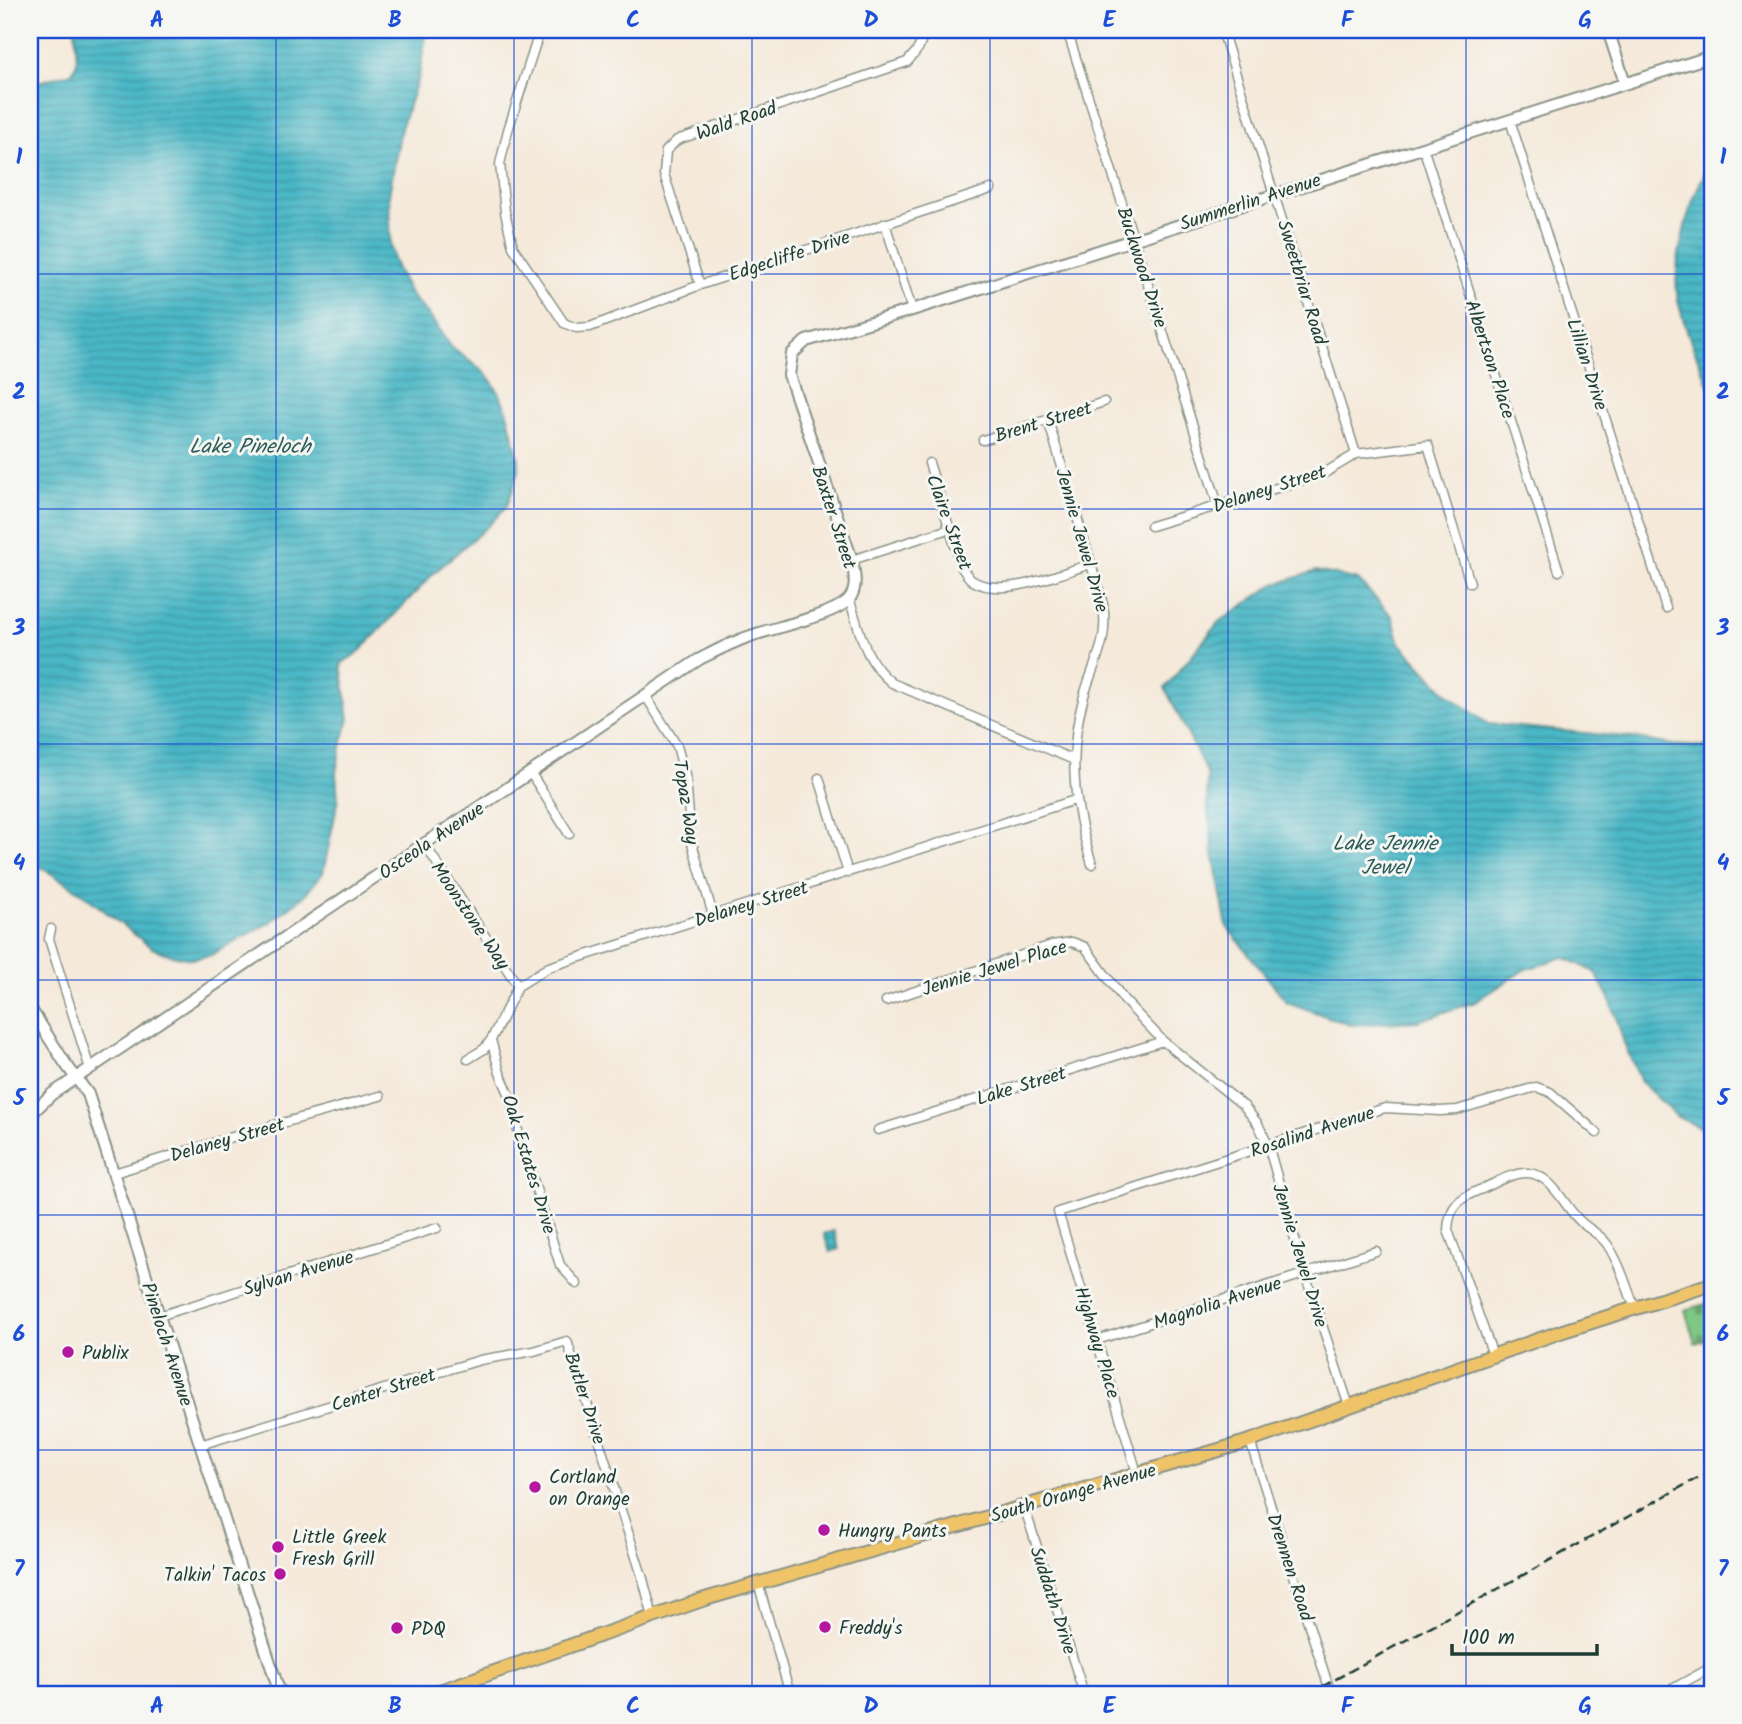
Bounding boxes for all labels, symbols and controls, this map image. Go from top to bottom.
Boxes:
text: A [150,3,164,39]
text: B [388,3,402,39]
text: C [626,3,640,39]
text: D [863,3,879,39]
text: E [1103,3,1117,39]
text: F [1341,3,1355,39]
text: G [1578,3,1592,39]
street label: Wald Road [692,94,782,150]
text: 1 [16,140,23,176]
text: 1 [1720,140,1727,176]
street label: Summerlin Avenue [1176,166,1326,240]
street label: Buckwood Drive [1107,203,1175,332]
street label: Sweetbriar Road [1268,217,1334,349]
street label: Edgecliffe Drive [725,223,855,291]
street label: Albertson Place [1456,296,1523,424]
street label: Lillian Drive [1557,315,1615,415]
text: 2 [12,375,26,411]
text: 2 [1716,375,1730,411]
street label: Brent Street [991,394,1097,452]
water label: Lake Pineloch [189,431,312,464]
street label: Delaney Street [1209,457,1331,522]
street label: Baxter Street [802,462,864,574]
street label: Jennie Jewel Drive [1046,465,1116,617]
street label: Claire Street [917,471,980,575]
text: 3 [12,611,26,647]
text: 3 [1716,611,1730,647]
street label: Topaz Way [664,758,707,848]
street label: Osceola Avenue [373,795,492,888]
water label: Lake Jennie Jewel [1332,828,1440,885]
text: 4 [13,846,26,882]
text: 4 [1717,846,1730,882]
street label: Moonstone Way [422,856,517,977]
street label: Delaney Street [691,873,813,936]
street label: Jennie Jewel Place [918,932,1071,1005]
street label: Lake Street [973,1059,1071,1115]
text: 5 [12,1081,27,1117]
text: 5 [1716,1081,1731,1117]
street label: Oak Estates Drive [493,1091,564,1238]
street label: Rosalind Avenue [1247,1099,1379,1167]
street label: Delaney Street [167,1110,289,1172]
street label: Jennie Jewel Drive [1263,1180,1335,1332]
street label: Sylvan Avenue [240,1243,358,1305]
street label: Magnolia Avenue [1150,1269,1286,1339]
street label: Pineloch Avenue [132,1279,200,1411]
street label: Highway Place [1065,1283,1127,1403]
text: 6 [13,1317,25,1353]
text: 6 [1717,1317,1729,1353]
place label: Publix [82,1339,130,1369]
marker: Publix [60,1344,76,1360]
street label: Butler Drive [555,1349,613,1449]
street label: Center Street [328,1361,440,1421]
street label: South Orange Avenue [987,1456,1160,1532]
place label: Cortland on Orange [549,1463,630,1515]
marker: Cortland on Orange [527,1479,543,1495]
street label: Drennen Road [1258,1510,1321,1626]
place label: Hungry Pants [838,1517,947,1547]
marker: Hungry Pants [816,1522,832,1538]
place label: Little Greek Fresh Grill [292,1523,386,1575]
marker: Little Greek Fresh Grill [270,1539,286,1555]
street label: Suddath Drive [1021,1543,1084,1659]
text: 7 [14,1552,26,1588]
text: 7 [1718,1552,1730,1588]
place label: Talkin' Tacos [164,1561,266,1591]
marker: Talkin' Tacos [272,1566,288,1582]
scale bar [1452,1612,1597,1656]
place label: Freddy's [839,1614,903,1644]
place label: PDQ [411,1615,446,1645]
marker: Freddy's [817,1619,833,1635]
marker: PDQ [389,1620,405,1636]
text: 100 m [1462,1622,1515,1655]
text: A [150,1689,164,1724]
text: B [388,1689,402,1724]
text: C [626,1689,640,1724]
text: D [863,1689,879,1724]
text: E [1103,1689,1117,1724]
text: F [1341,1689,1355,1724]
text: G [1578,1689,1592,1724]

